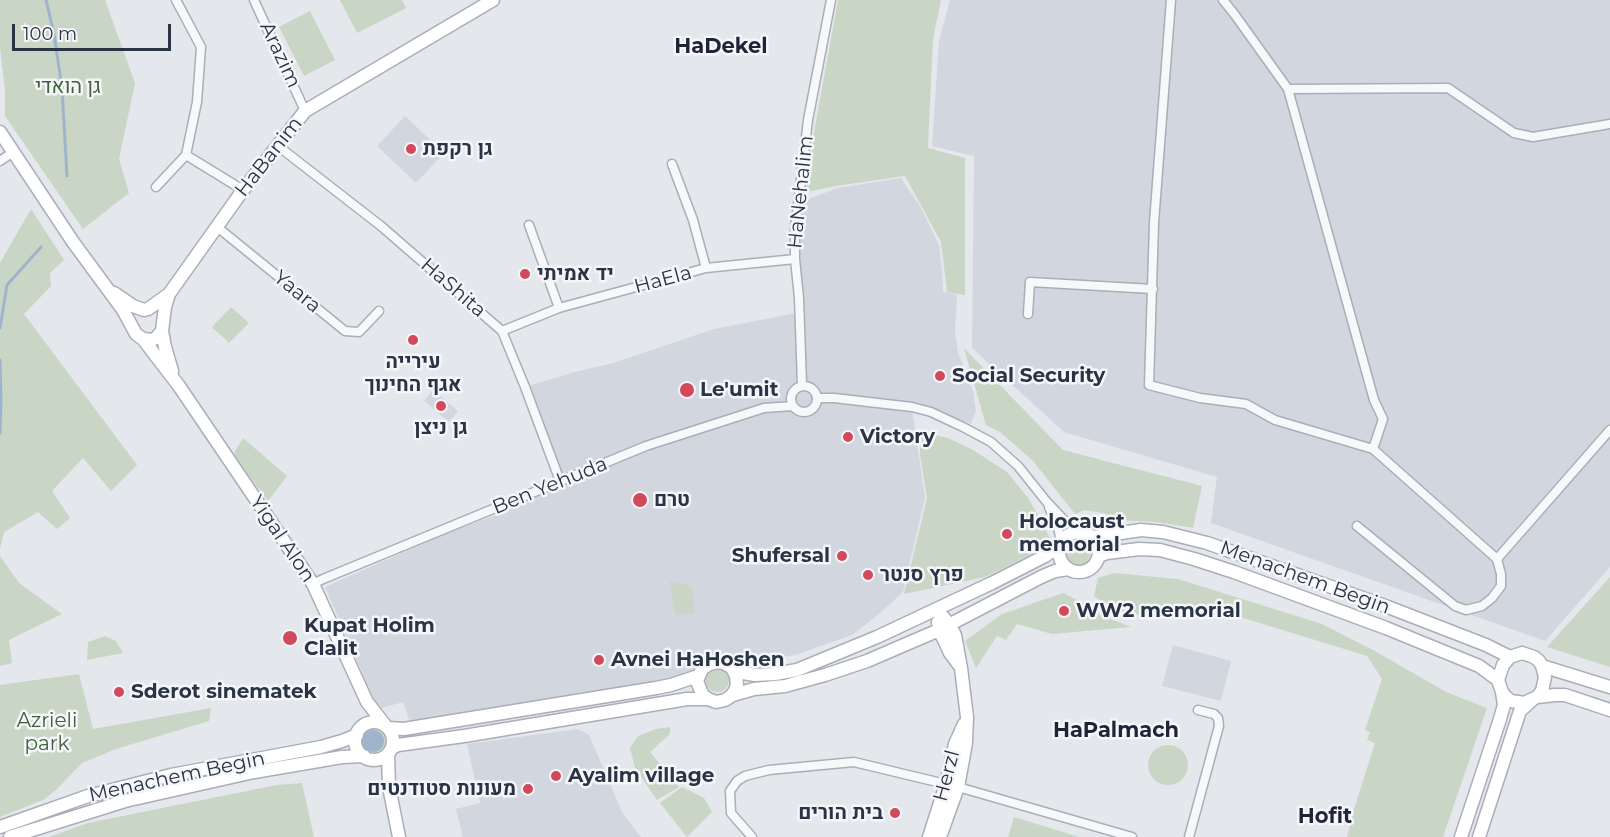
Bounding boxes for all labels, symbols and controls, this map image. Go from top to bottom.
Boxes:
scale bar [15,12,174,50]
street label: Arazim [254,18,306,92]
text: 100 m [23,23,77,45]
district label: HaDekel [674,34,768,60]
park label: גן הואדי [35,75,101,99]
street label: HaBanim [230,112,308,202]
street label: HaNehalim [783,134,819,250]
place label: גן רקפת [423,137,493,161]
marker: גן רקפת [404,142,418,156]
street label: HaShita [415,253,491,323]
street label: HaEla [632,261,694,299]
place label: יד אמיתי [537,262,614,286]
street label: Yaara [268,266,326,318]
marker: יד אמיתי [518,267,532,281]
marker: עירייה אגף החינוך [406,333,420,347]
place label: עירייה אגף החינוך [365,350,461,397]
place label: Social Security [952,364,1105,388]
marker: Social Security [933,369,947,383]
place label: Le'umit [700,378,778,402]
marker: Le'umit [678,381,696,399]
marker: גן ניצן [434,399,448,413]
place label: גן ניצן [414,416,468,440]
place label: Victory [860,425,935,449]
marker: Victory [841,430,855,444]
street label: Ben Yehuda [489,452,611,520]
place label: טרם [654,488,690,512]
street label: Yigal Alon [244,491,320,587]
marker: טרם [631,491,649,509]
place label: Holocaust memorial [1019,510,1125,557]
marker: Holocaust memorial [1000,527,1014,541]
street label: Menachem Begin [1217,536,1393,620]
place label: Shufersal [732,544,830,568]
marker: Shufersal [835,549,849,563]
place label: פרץ סנטר [880,563,964,587]
marker: פרץ סנטר [861,568,875,582]
place label: WW2 memorial [1076,599,1241,623]
marker: WW2 memorial [1057,604,1071,618]
place label: Kupat Holim Clalit [304,614,435,661]
marker: Kupat Holim Clalit [281,629,299,647]
place label: Avnei HaHoshen [611,648,785,672]
marker: Avnei HaHoshen [592,653,606,667]
place label: Sderot sinematek [131,680,317,704]
marker: Sderot sinematek [112,685,126,699]
park label: Azrieli park [17,709,77,756]
district label: HaPalmach [1053,718,1179,744]
street label: Menachem Begin [87,747,267,807]
street label: Herzl [929,748,965,804]
place label: Ayalim village [568,764,714,788]
marker: Ayalim village [549,769,563,783]
place label: מעונות סטודנטים [367,777,516,801]
marker: מעונות סטודנטים [521,782,535,796]
place label: בית הורים [798,801,883,825]
district label: Hofit [1298,804,1352,830]
marker: בית הורים [888,806,902,820]

